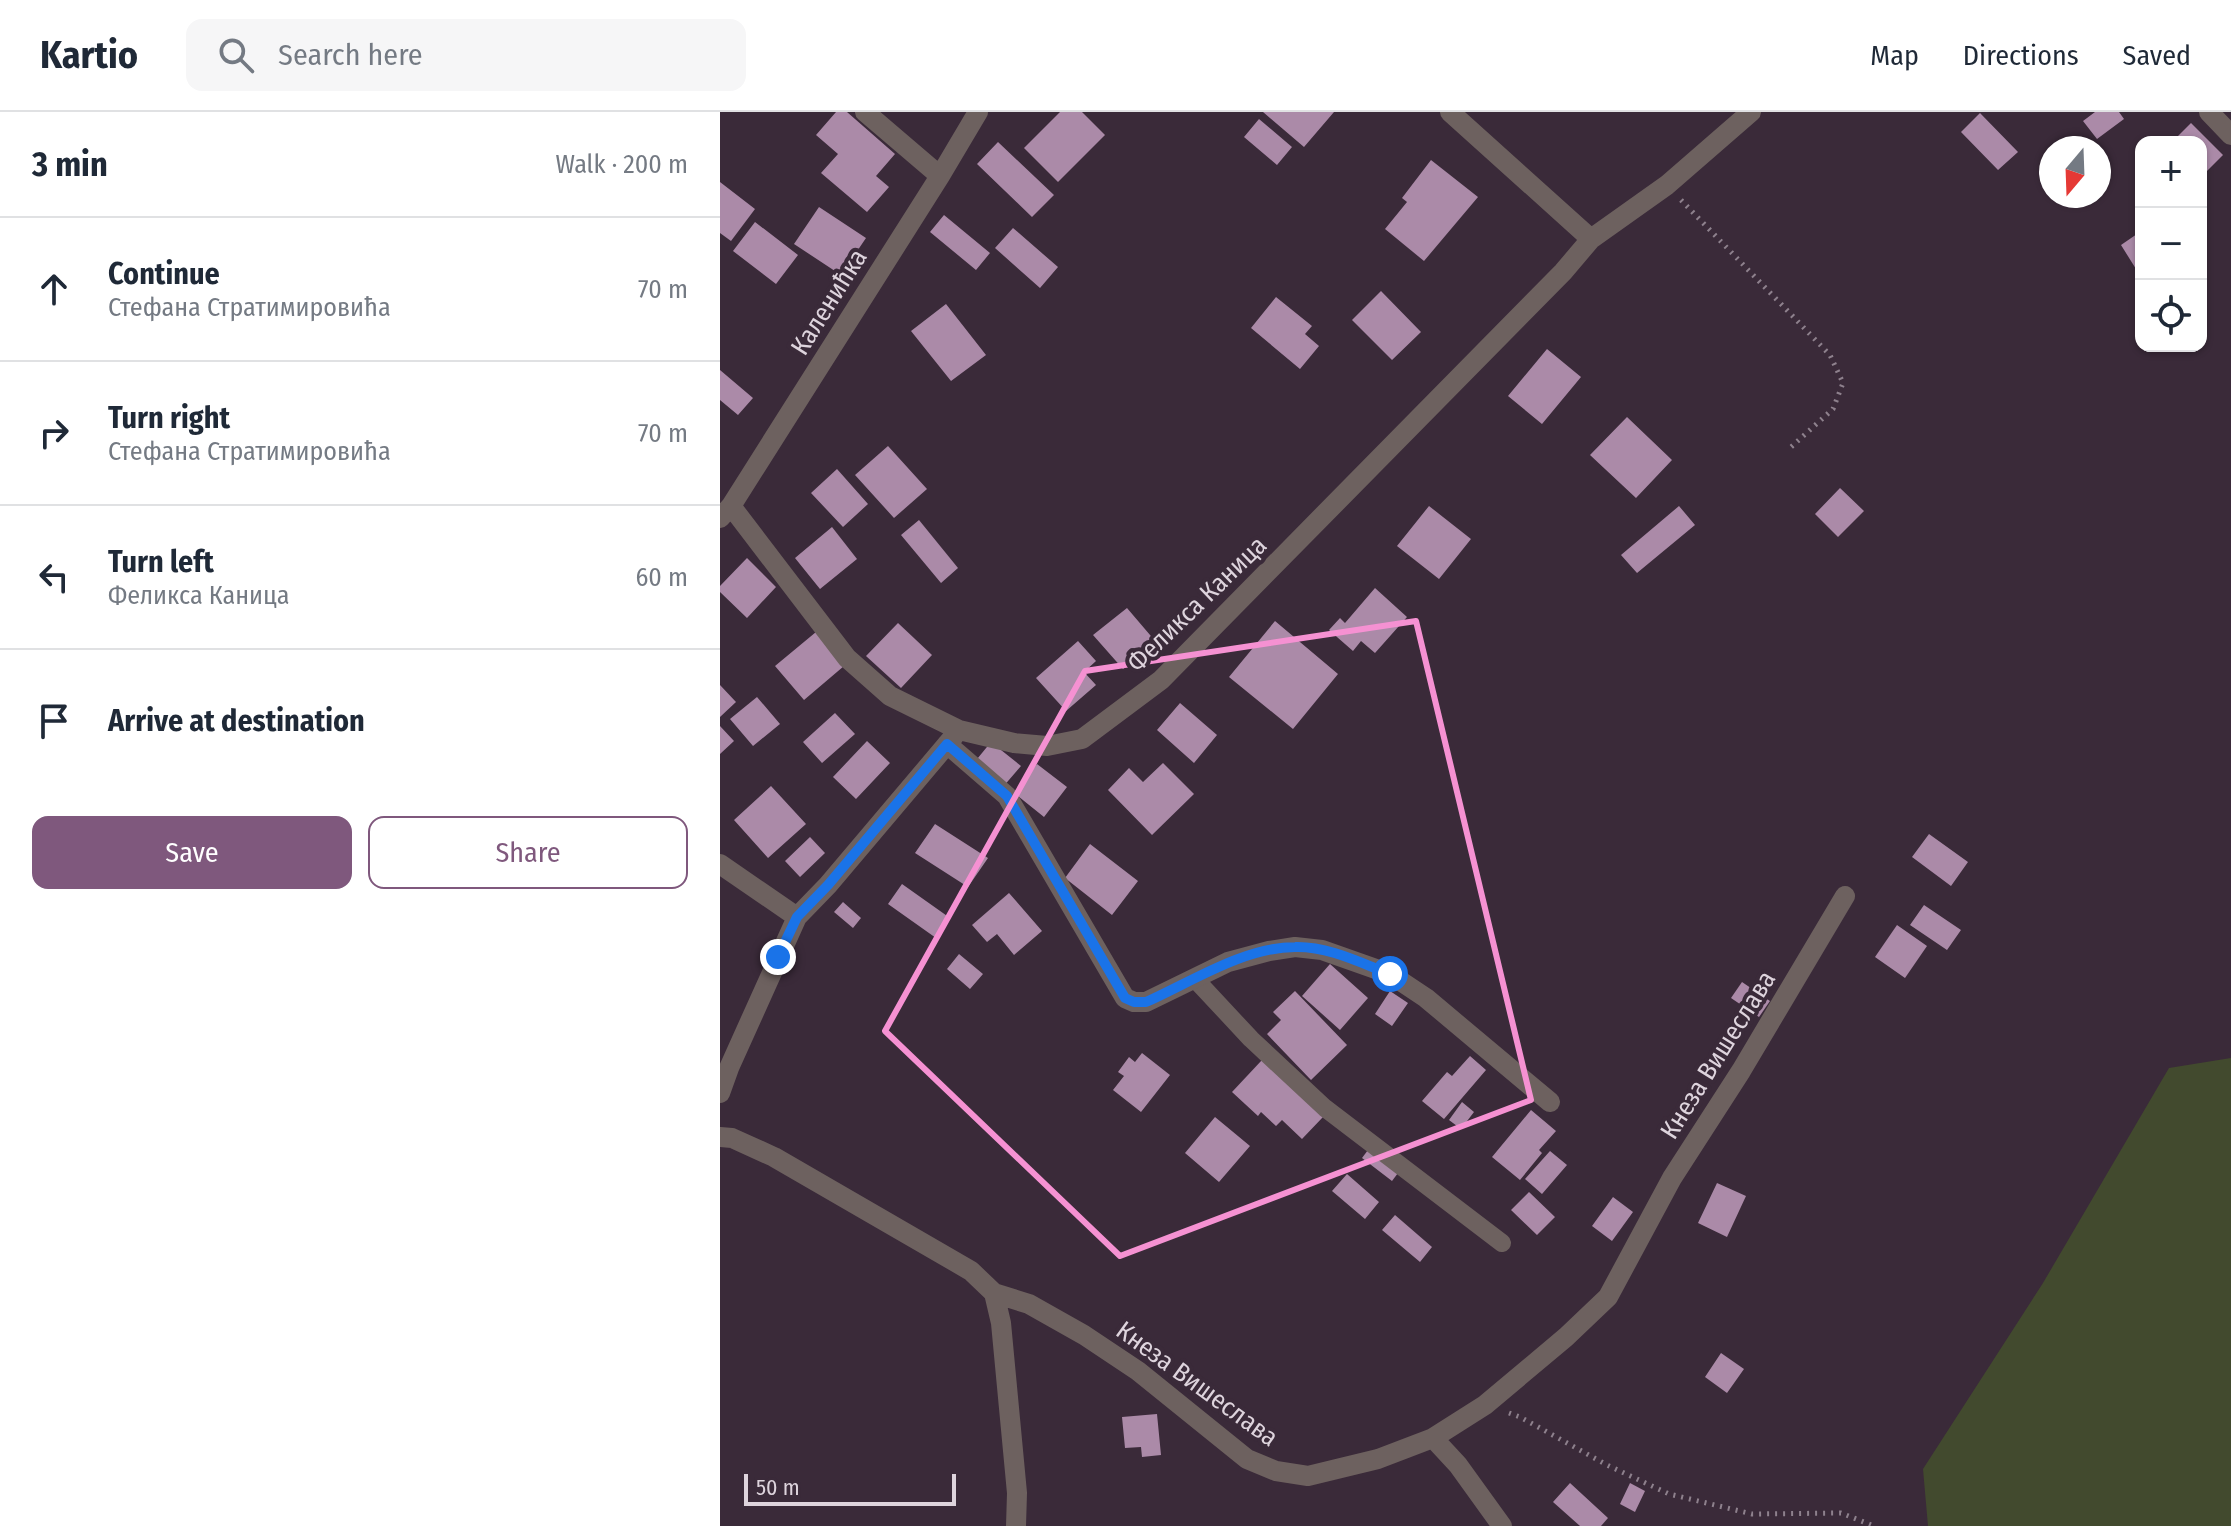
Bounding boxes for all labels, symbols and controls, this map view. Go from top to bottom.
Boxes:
search box [186,19,746,91]
text: Kartio [40,32,138,78]
icon: search [214,33,258,77]
text: Search here [278,37,423,73]
text: Map [1870,39,1919,72]
text: Directions [1963,39,2079,72]
text: Saved [2123,39,2191,72]
north arrow [2039,136,2111,208]
map controls [2135,136,2207,352]
button: + [2135,136,2207,208]
text: 3 min [32,144,108,185]
text: Walk · 200 m [555,149,688,180]
button: − [2135,208,2207,280]
street label: Каленићка [784,243,874,361]
text: Continue [108,256,220,292]
icon: ahead [32,267,76,311]
text: 70 m [638,274,688,305]
button: locate [2135,280,2207,352]
text: Стефана Стратимировића [108,292,391,323]
text: Turn right [108,400,230,436]
icon: right [32,411,76,455]
text: 70 m [638,418,688,449]
text: Стефана Стратимировића [108,436,391,467]
street label: Феликса Каница [1121,530,1273,678]
text: Turn left [108,544,214,580]
icon: left [32,555,76,599]
text: 60 m [635,562,688,593]
text: Феликса Каница [108,580,290,611]
icon: arrive [32,699,76,743]
text: Arrive at destination [108,703,365,739]
button: Save [32,816,352,889]
button: Share [368,816,688,889]
route end [760,939,796,975]
route start [1372,956,1408,992]
street label: Кнеза Вишеслава [1654,965,1782,1145]
street label: Кнеза Вишеслава [1110,1315,1284,1453]
scale bar [744,1470,956,1506]
text: 50 m [756,1474,800,1501]

